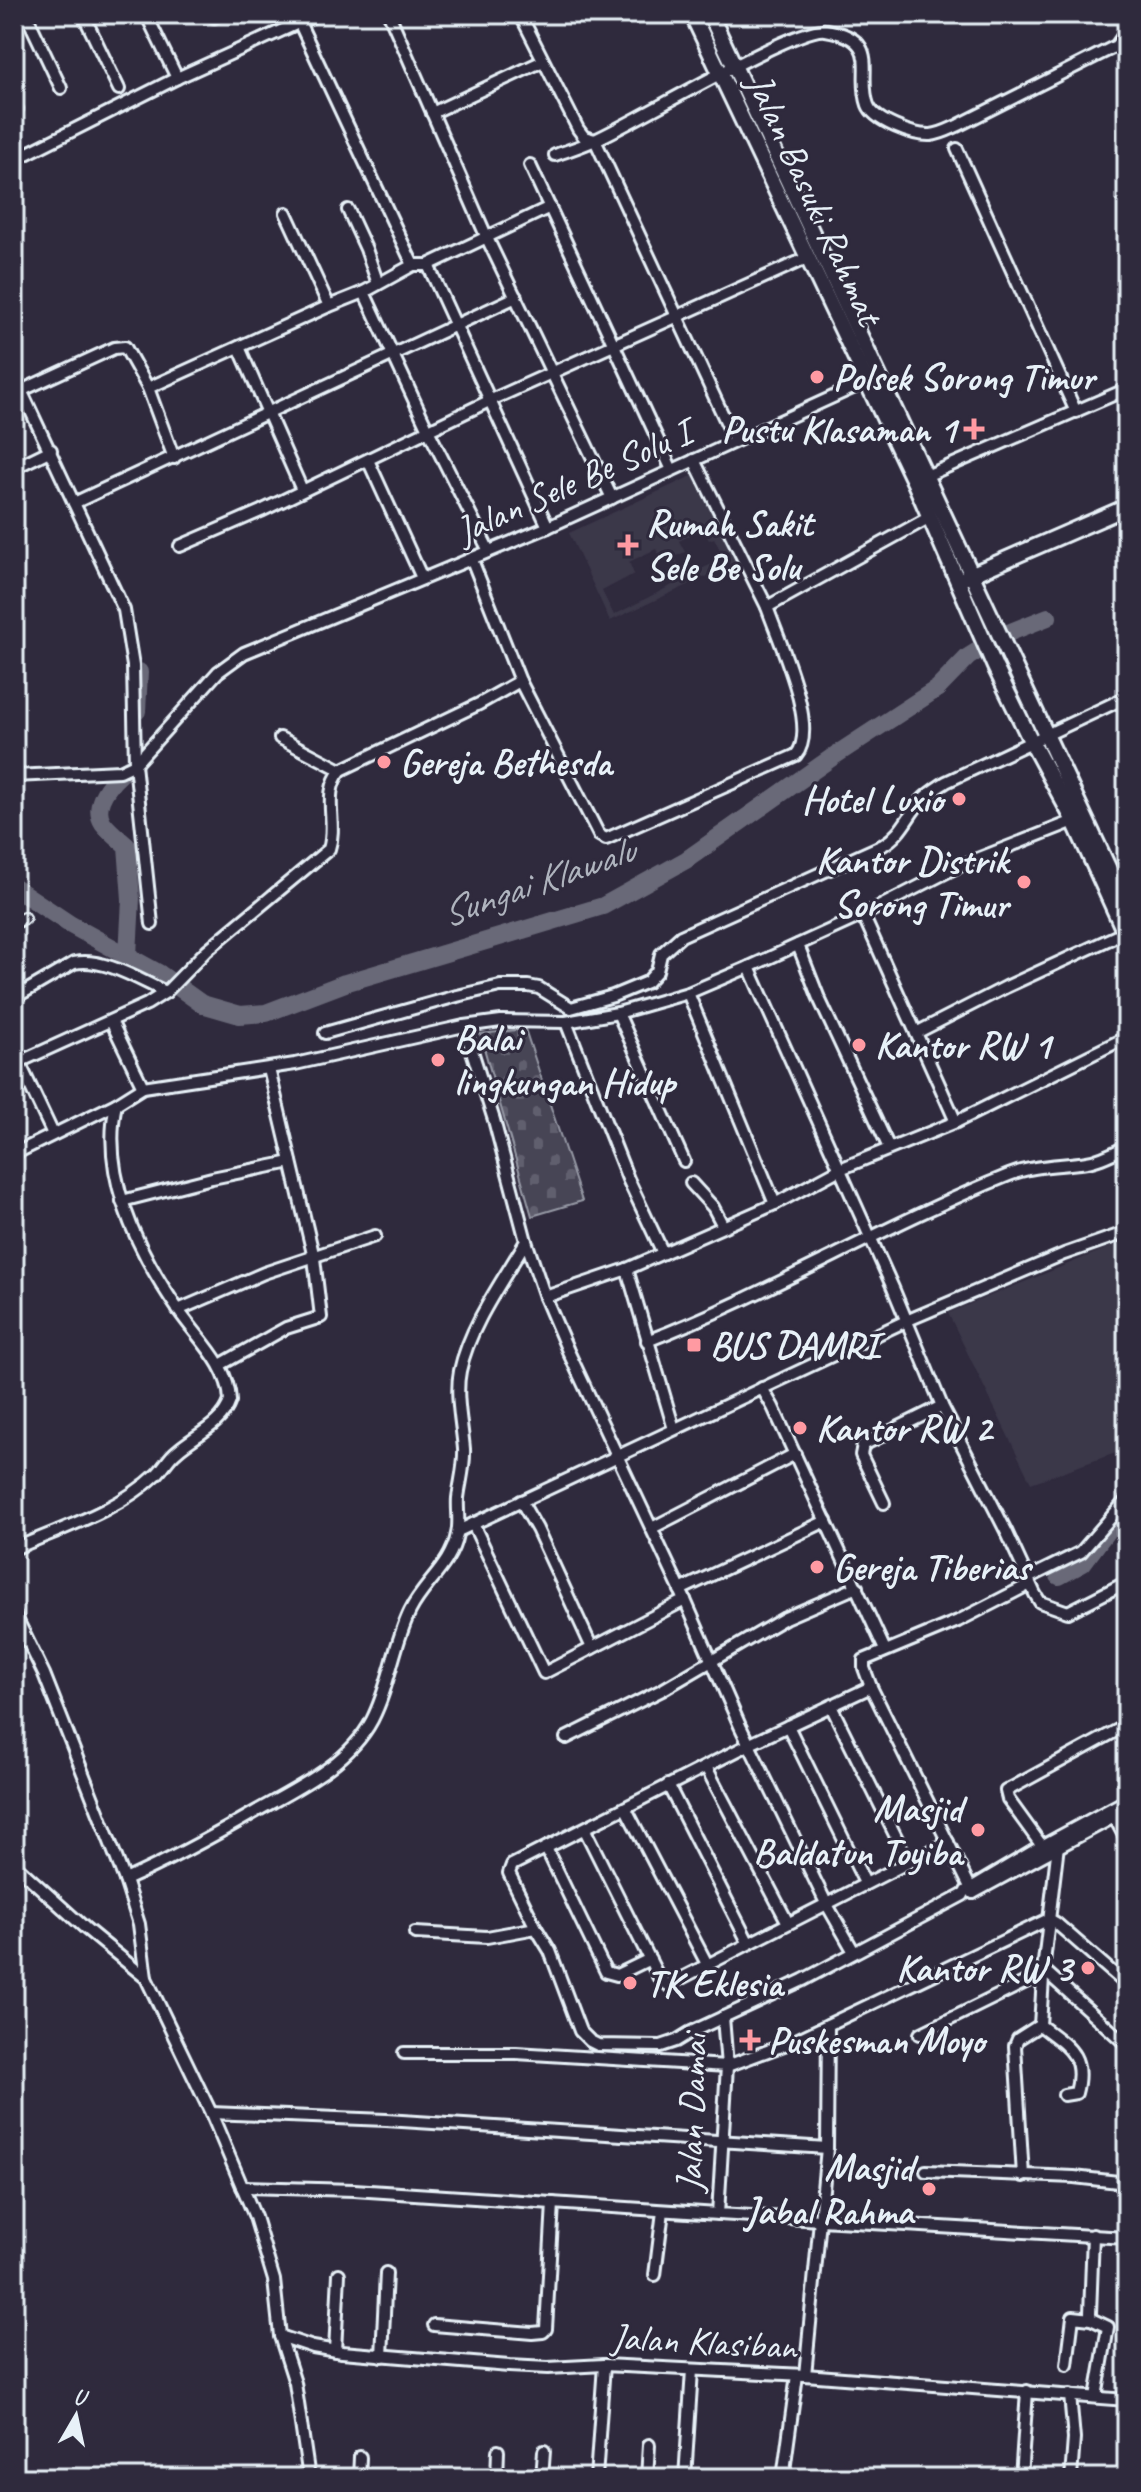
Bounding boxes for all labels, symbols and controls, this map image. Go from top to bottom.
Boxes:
street label: Jalan Basuki Rahmat [735,64,895,335]
place label: Polsek Sorong Timur [833,354,1099,401]
marker: Polsek Sorong Timur [808,368,826,386]
street label: Jalan Sele Be Solu I [447,405,705,555]
place label: Pustu Klasaman 1 [722,406,960,453]
marker: Pustu Klasaman 1 [963,418,985,440]
place label: Rumah Sakit Sele Be Solu [646,500,816,591]
marker: Rumah Sakit Sele Be Solu [617,534,639,556]
place label: Gereja Bethesda [400,739,614,786]
marker: Gereja Bethesda [375,753,393,771]
place label: Hotel Luxio [802,776,946,823]
marker: Hotel Luxio [950,790,968,808]
water label: Sungai Klawalu [434,824,645,938]
place label: Kantor Distrik Sorong Timur [816,837,1012,928]
marker: Kantor Distrik Sorong Timur [1015,873,1033,891]
place label: Balai lingkungan Hidup [454,1015,678,1106]
place label: Kantor RW 1 [875,1022,1055,1069]
marker: Kantor RW 1 [850,1036,868,1054]
marker: Balai lingkungan Hidup [429,1051,447,1069]
place label: BUS DAMRI [710,1322,886,1369]
marker: BUS DAMRI [685,1336,703,1354]
place label: Kantor RW 2 [816,1405,996,1452]
marker: Kantor RW 2 [791,1419,809,1437]
place label: Gereja Tiberias [833,1544,1034,1591]
marker: Gereja Tiberias [808,1558,826,1576]
place label: Masjid Baldatun Toyiba [753,1785,969,1876]
marker: Masjid Baldatun Toyiba [969,1821,987,1839]
place label: Kantor RW 3 [896,1945,1076,1992]
marker: Kantor RW 3 [1079,1959,1097,1977]
place label: TK Eklesia [646,1960,785,2007]
marker: TK Eklesia [621,1974,639,1992]
place label: Puskesman Moyo [768,2017,988,2064]
street label: Jalan Damai [665,2029,718,2195]
marker: Puskesman Moyo [739,2029,761,2051]
place label: Masjid Jabal Rahma [742,2144,920,2235]
marker: Masjid Jabal Rahma [920,2180,938,2198]
street label: Jalan Klasiban [608,2313,800,2370]
north arrow [36,2376,116,2456]
text: U [72,2383,91,2413]

